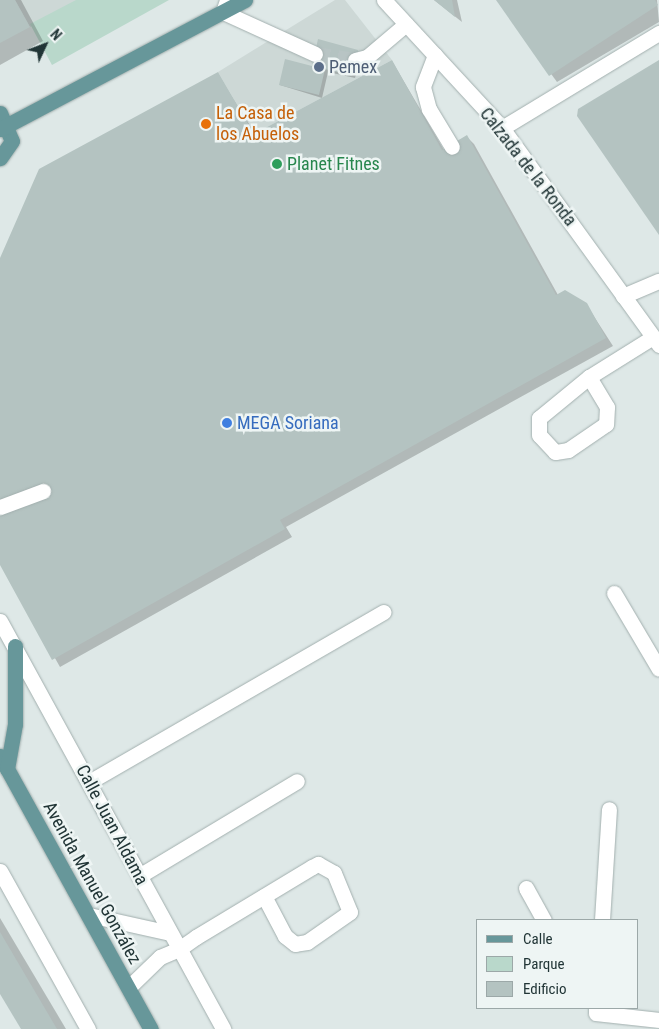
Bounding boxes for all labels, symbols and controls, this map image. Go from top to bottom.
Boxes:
north arrow [20,20,70,70]
text: N [47,26,65,43]
place label: Pemex [329,56,377,78]
marker: Pemex [313,61,325,73]
place label: La Casa de los Abuelos [216,103,299,146]
street label: Calzada de la Ronda [475,103,581,231]
marker: La Casa de los Abuelos [200,118,212,130]
place label: Planet Fitnes [287,153,380,175]
marker: Planet Fitnes [271,158,283,170]
place label: MEGA Soriana [237,412,339,434]
marker: MEGA Soriana [221,417,233,429]
street label: Calle Juan Aldama [71,761,153,889]
street label: Avenida Manuel González [38,798,146,968]
legend [477,919,639,1009]
text: Calle [523,930,553,948]
text: Parque [523,955,565,973]
text: Edificio [523,980,566,998]

